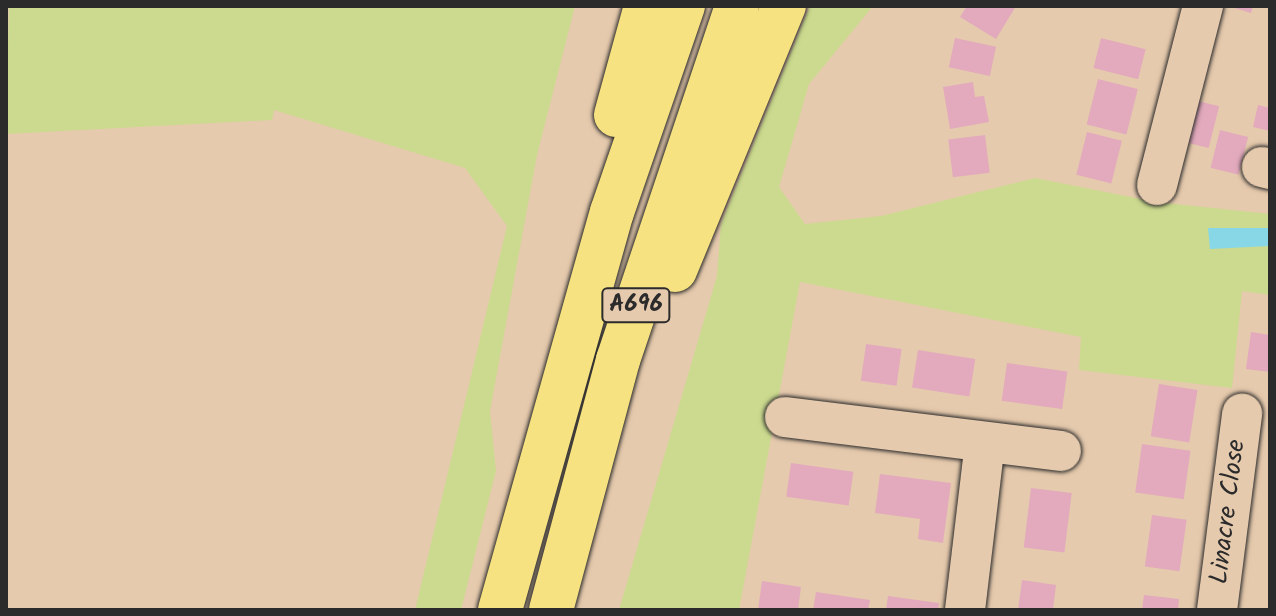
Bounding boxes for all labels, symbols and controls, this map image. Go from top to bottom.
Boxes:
road number: A696 [600,285,672,325]
street label: Linacre Close [1205,438,1253,586]

